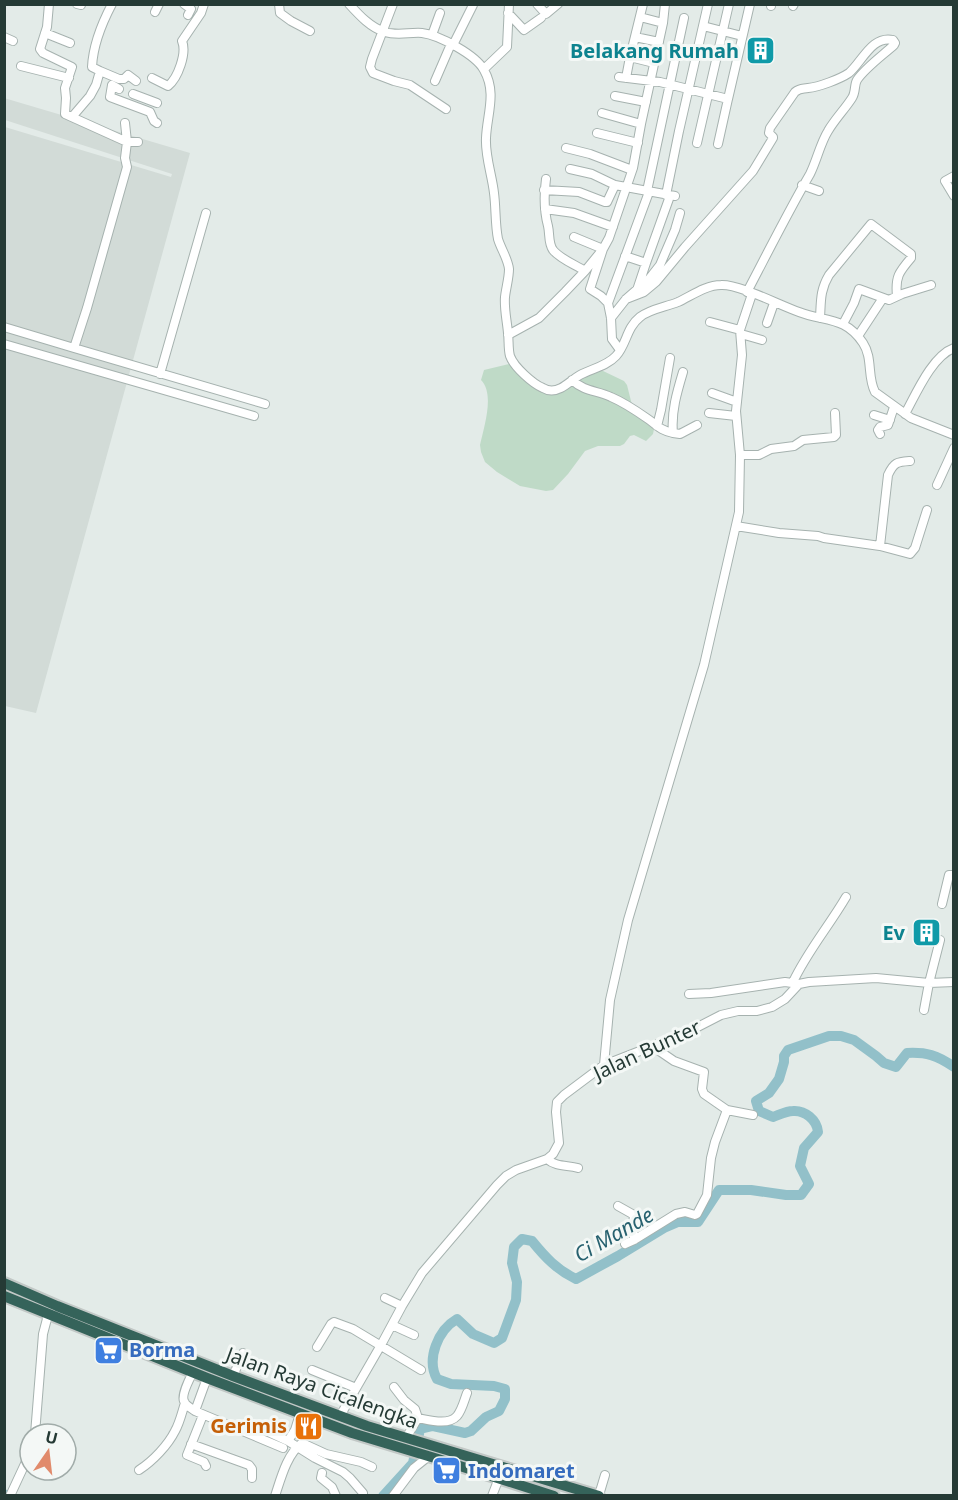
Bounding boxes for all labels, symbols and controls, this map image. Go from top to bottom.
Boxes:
building icon: Belakang Rumah [744,35,776,67]
place label: Belakang Rumah [570,37,739,64]
building icon: Ev [910,917,942,949]
place label: Ev [882,919,906,946]
street label: Jalan Bunter [587,1013,705,1087]
water label: Ci Mande [569,1200,658,1268]
supermarket icon: Borma [92,1334,124,1366]
place label: Borma [129,1336,195,1363]
street label: Jalan Raya Cicalengka [221,1340,422,1435]
restaurant icon: Gerimis [292,1410,324,1442]
place label: Gerimis [210,1412,287,1439]
north arrow [18,1422,78,1482]
text: U [43,1425,60,1450]
supermarket icon: Indomaret [431,1455,463,1487]
place label: Indomaret [468,1457,575,1484]

